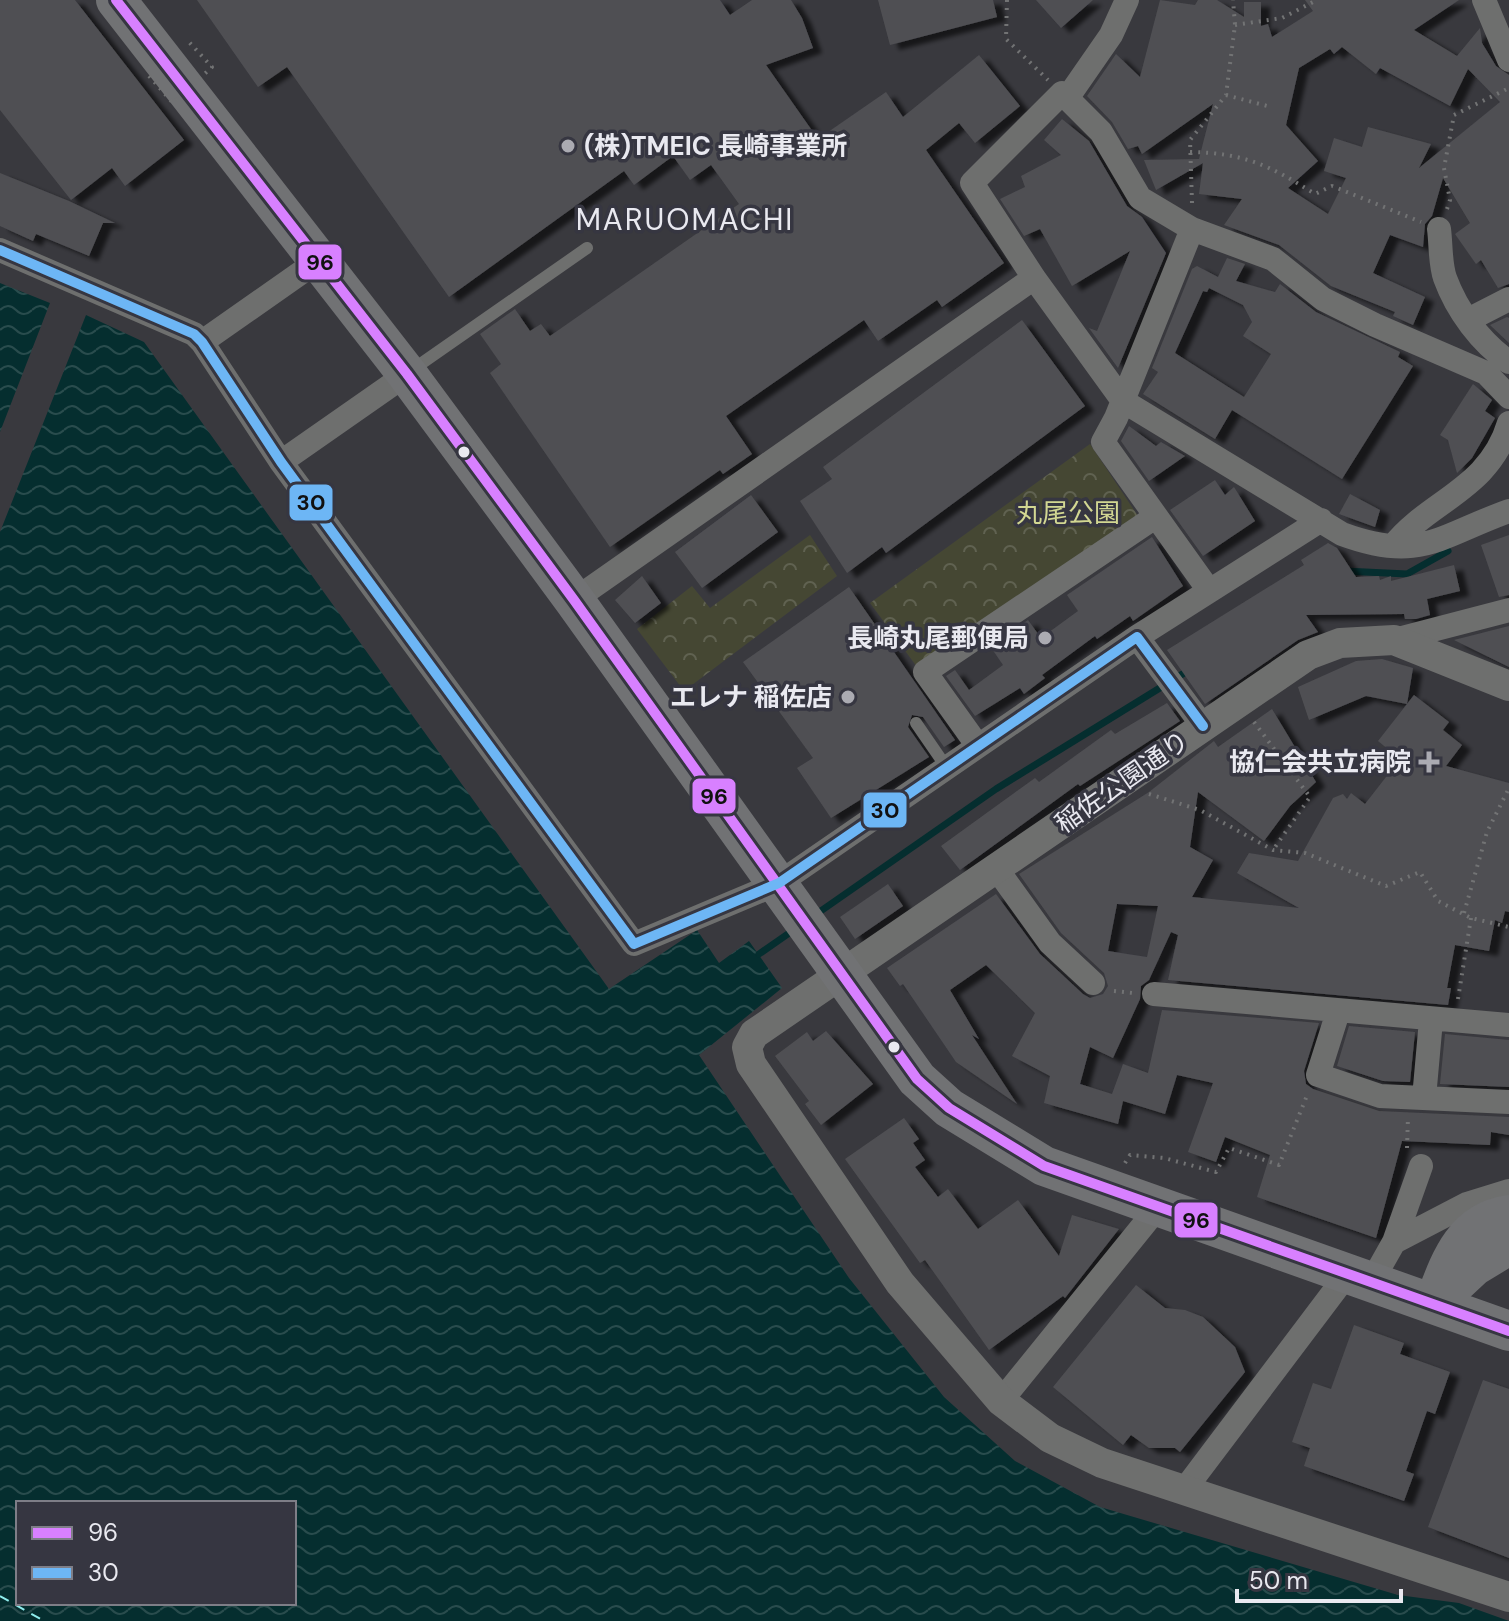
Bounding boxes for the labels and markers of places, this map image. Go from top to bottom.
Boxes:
place label: (株)TMEIC 長崎事業所 [584,129,847,163]
marker: (株)TMEIC 長崎事業所 [559,137,577,155]
unlabelled marker [456,444,472,460]
place label: 長崎丸尾郵便局 [847,621,1029,655]
marker: 長崎丸尾郵便局 [1036,629,1054,647]
place label: エレナ 稲佐店 [670,680,832,714]
marker: エレナ 稲佐店 [839,688,857,706]
place label: 協仁会共立病院 [1229,745,1411,779]
marker: 協仁会共立病院 [1418,751,1440,773]
unlabelled marker [886,1039,902,1055]

